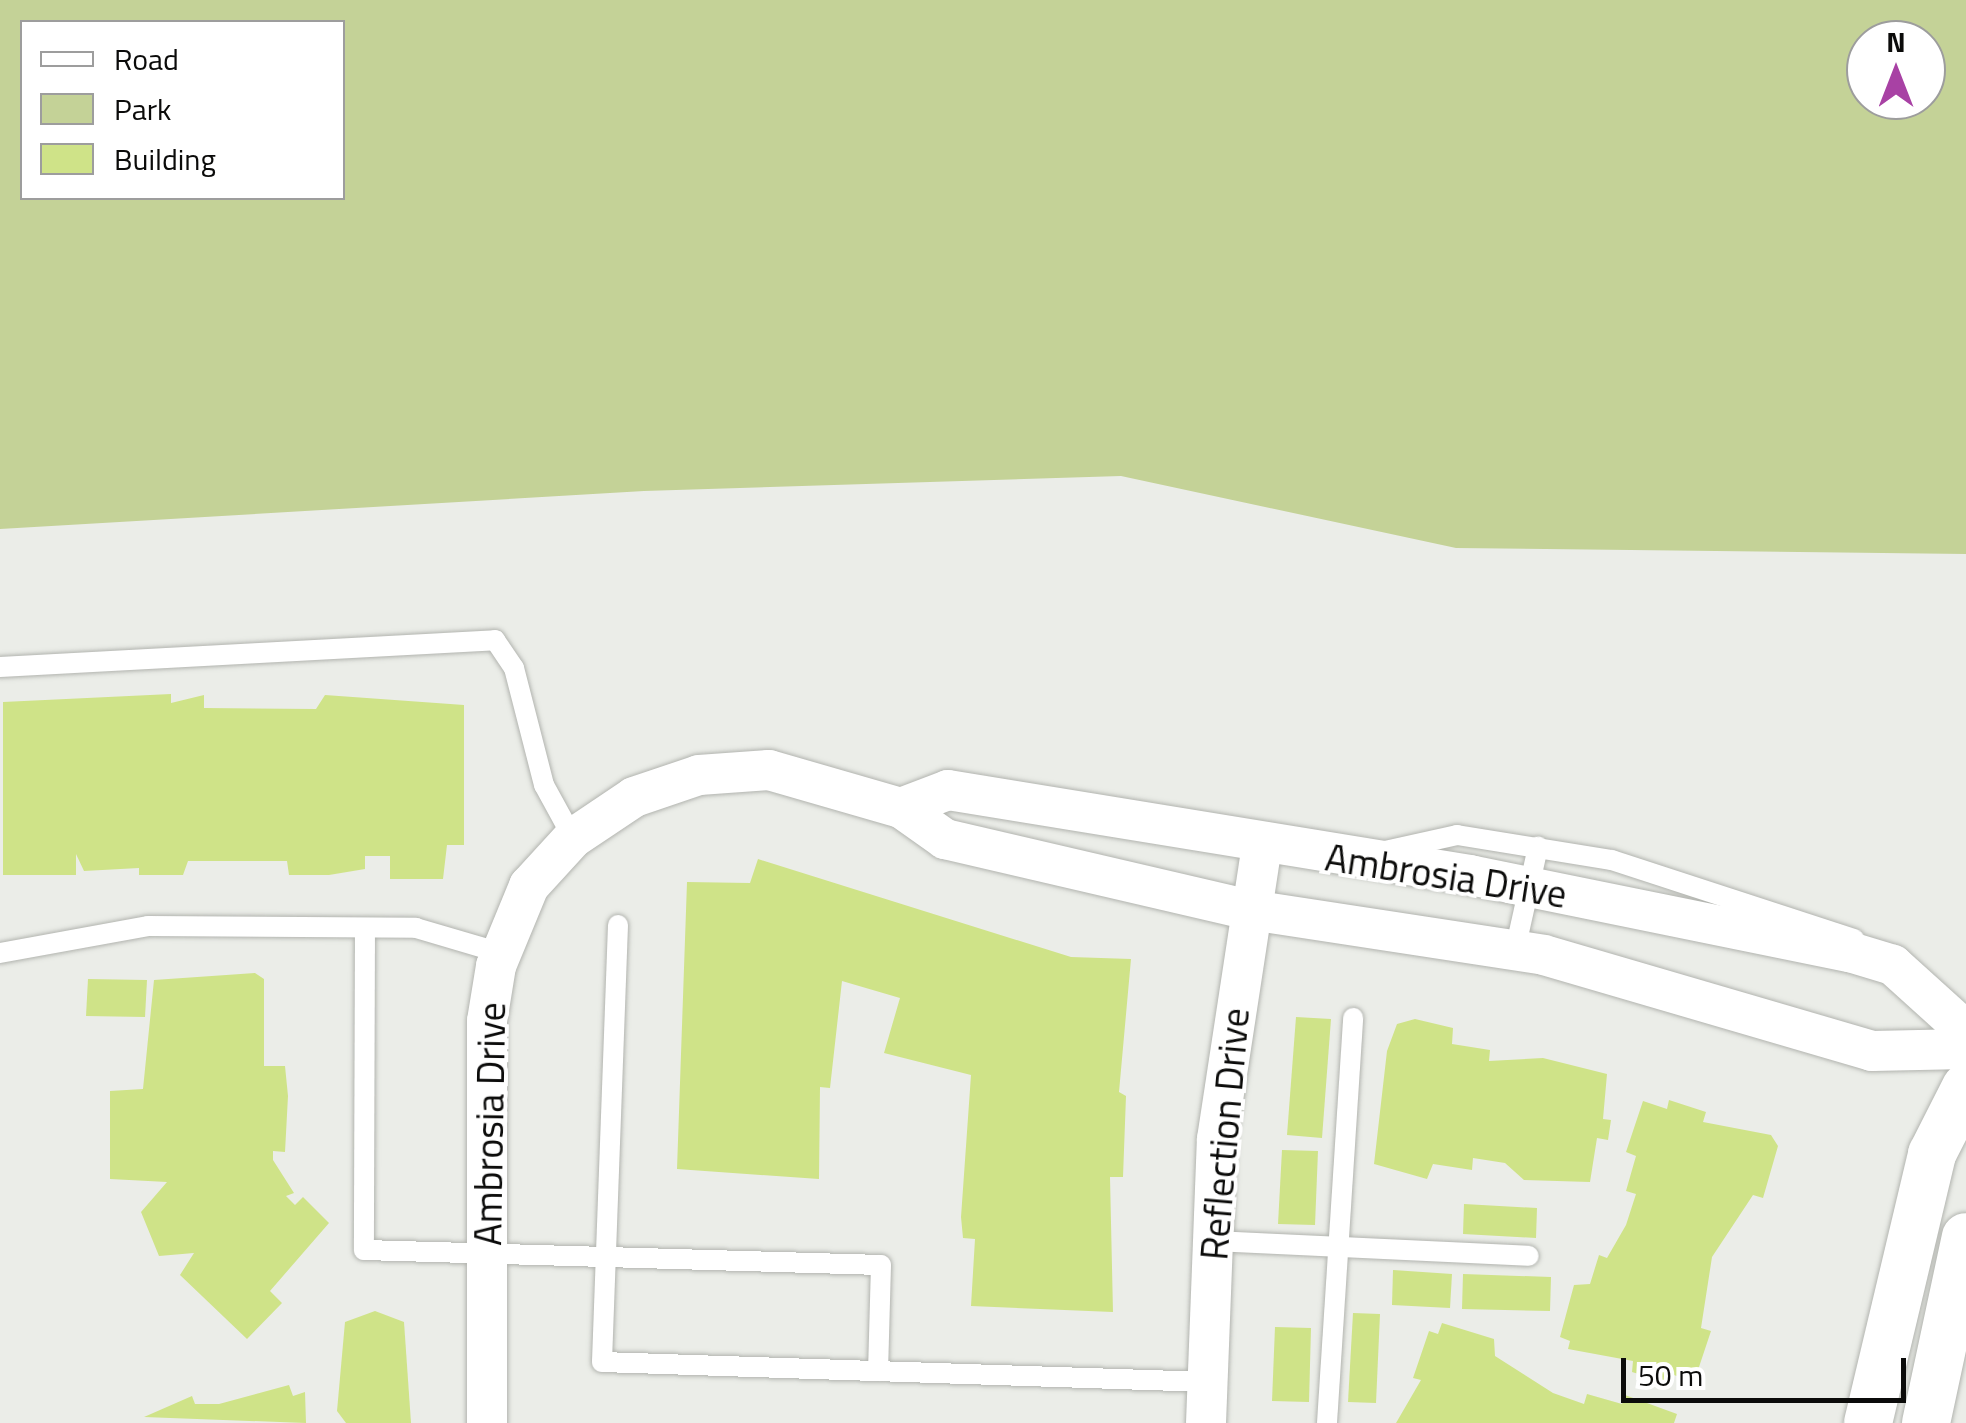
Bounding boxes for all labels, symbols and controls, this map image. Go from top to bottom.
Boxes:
legend [20,20,345,200]
north arrow [1846,20,1946,120]
text: N [1886,20,1906,63]
text: Road [114,36,179,82]
text: Park [114,86,171,132]
text: Building [114,136,216,182]
street label: Ambrosia Drive [1322,834,1570,918]
street label: Ambrosia Drive [465,1002,515,1246]
street label: Reflection Drive [1191,1006,1259,1262]
scale bar [1626,1338,1911,1400]
text: 50 m [1638,1352,1703,1398]

